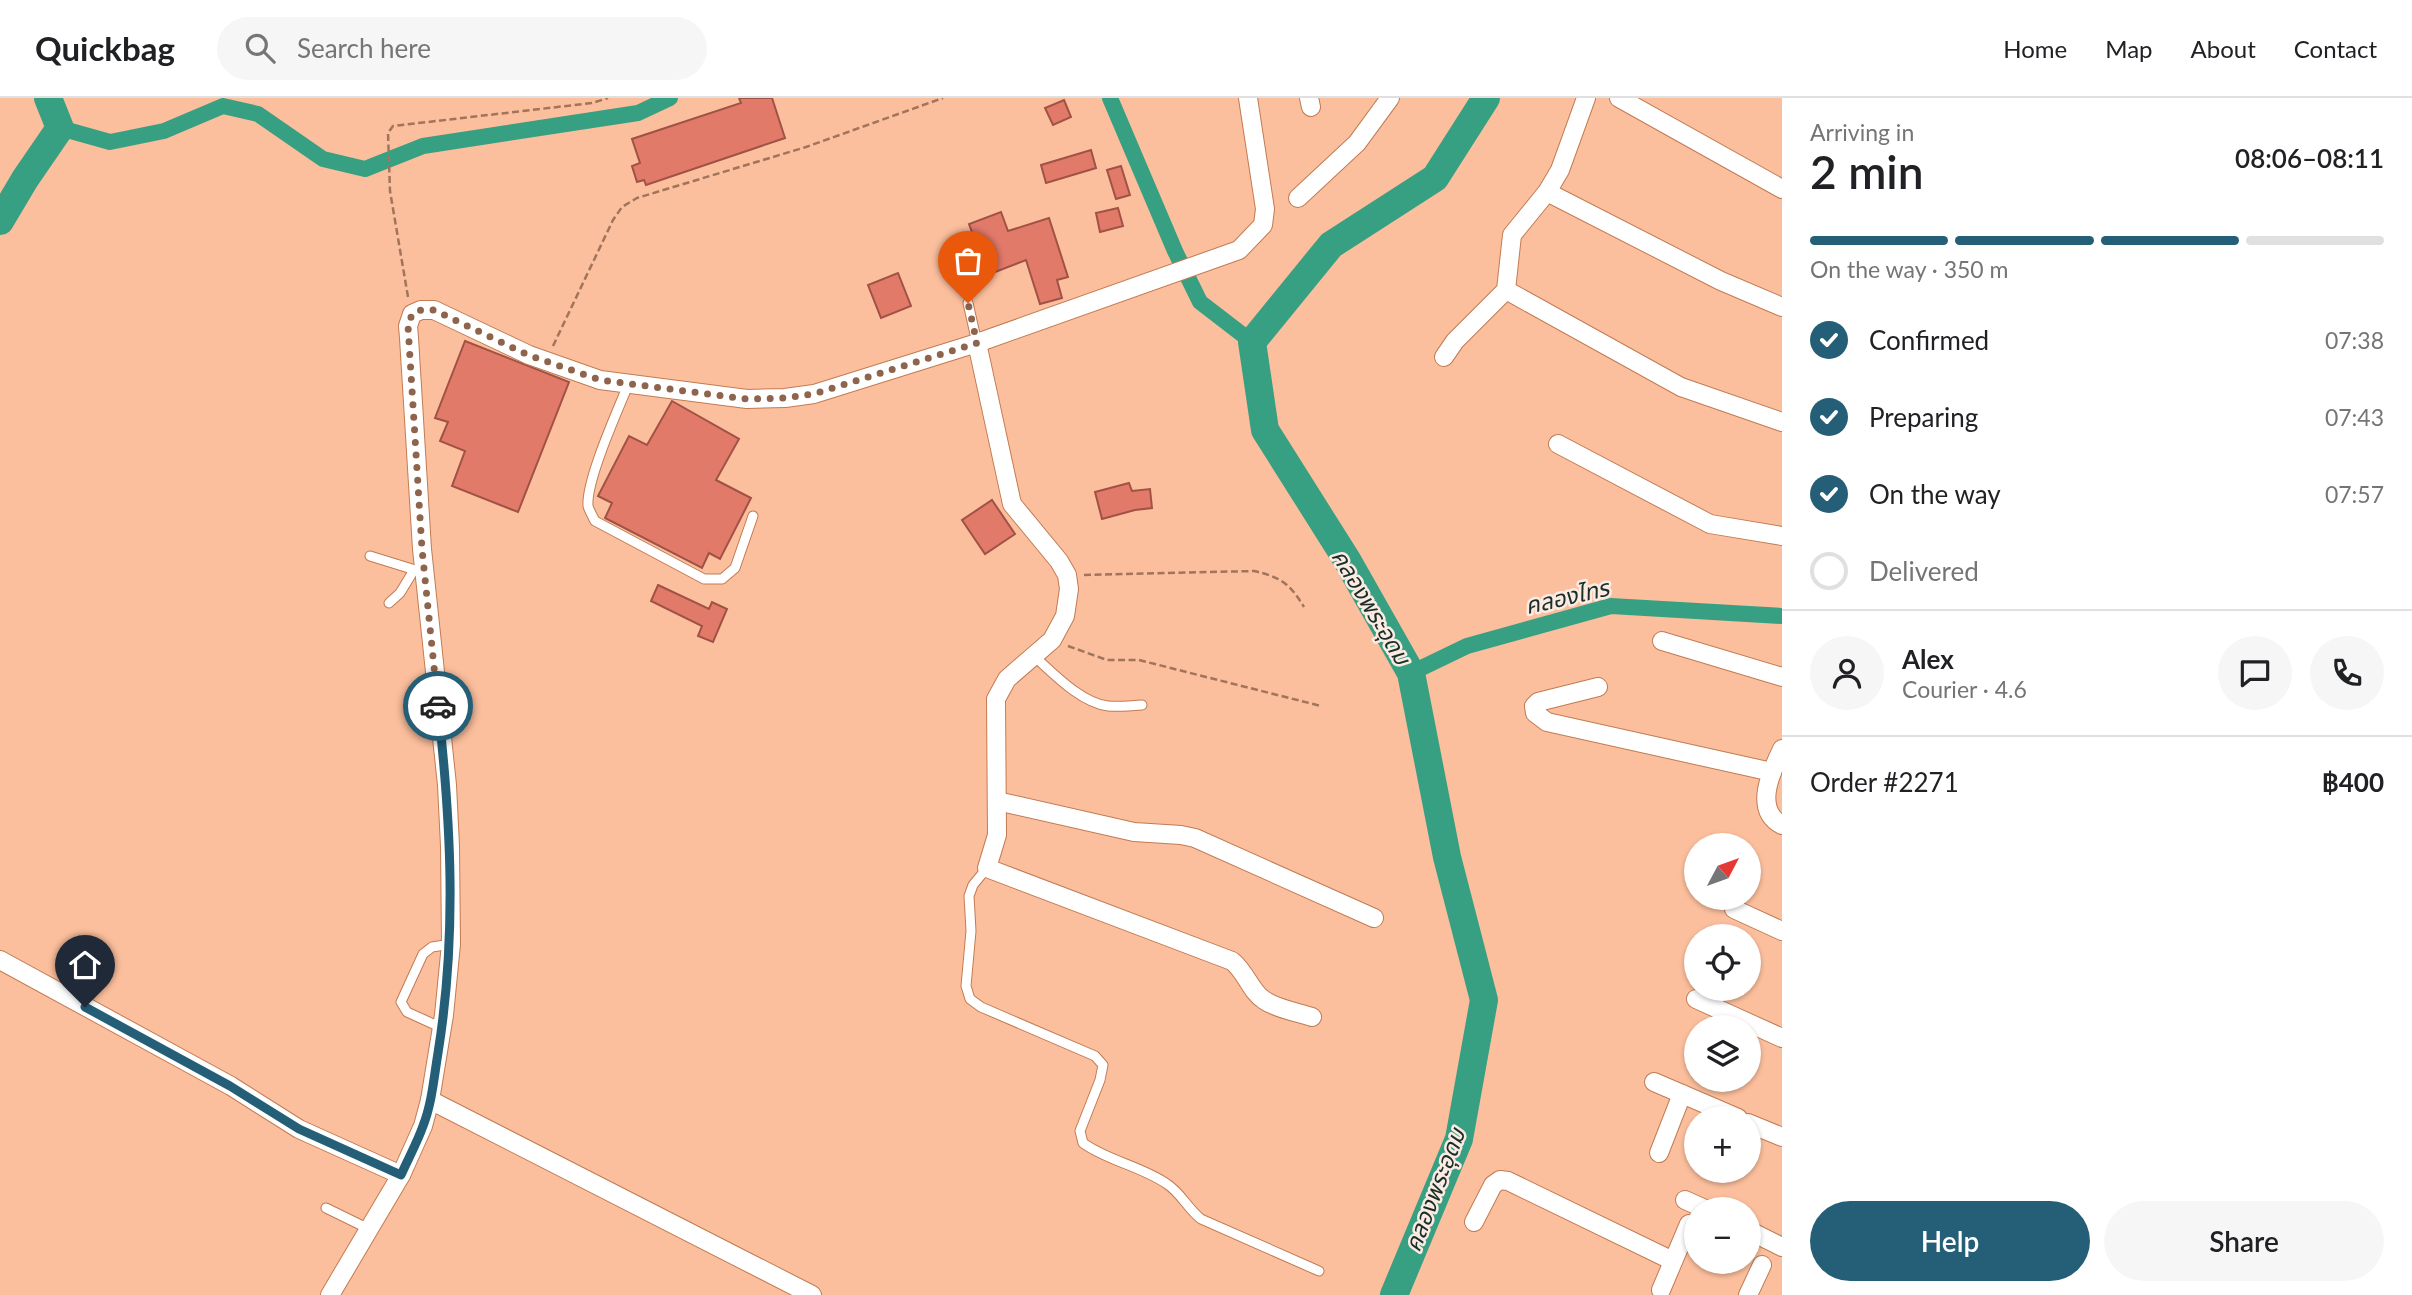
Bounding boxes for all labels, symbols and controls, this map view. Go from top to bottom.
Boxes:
search box [217,17,707,80]
text: Quickbag [35,28,175,68]
icon: search [241,29,279,67]
text: Search here [297,32,431,64]
text: Home [2003,34,2067,63]
text: Map [2105,34,2153,63]
text: About [2191,34,2256,63]
text: Contact [2294,34,2377,63]
text: Arriving in [1810,118,1914,146]
text: 08:06–08:11 [2235,142,2384,174]
text: 2 min [1810,144,1924,199]
pin [938,231,998,303]
icon: bag [949,242,987,280]
text: On the way · 350 m [1810,255,2009,283]
icon: check [1810,321,1848,359]
text: Confirmed [1869,324,1989,356]
text: 07:38 [2325,326,2384,354]
icon: check [1810,398,1848,436]
text: Preparing [1869,401,1978,433]
text: 07:43 [2325,403,2384,431]
icon: check [1810,475,1848,513]
text: On the way [1869,478,2001,510]
text: 07:57 [2325,480,2384,508]
water label: คลองพระอุดม [1326,544,1418,671]
text: Delivered [1869,555,1979,587]
water label: คลองไทร [1522,572,1613,619]
button: person [1810,636,1884,710]
button: chat [2218,636,2292,710]
button: phone [2310,636,2384,710]
text: Alex [1902,643,1954,675]
courier [403,671,473,741]
text: Courier · 4.6 [1902,675,2027,703]
icon: car [419,687,457,725]
text: Order #2271 [1810,766,1959,798]
text: ฿400 [2321,766,2384,798]
north arrow [1684,833,1760,910]
map controls [1684,833,1761,1274]
button: locate [1684,924,1761,1001]
pin [55,935,115,1007]
icon: home [66,946,104,984]
button: layers [1684,1015,1761,1092]
button: + [1684,1106,1761,1183]
water label: คลองพระอุดม [1398,1123,1472,1255]
button: − [1684,1197,1761,1274]
button: Help [1810,1201,2090,1281]
button: Share [2104,1201,2384,1281]

